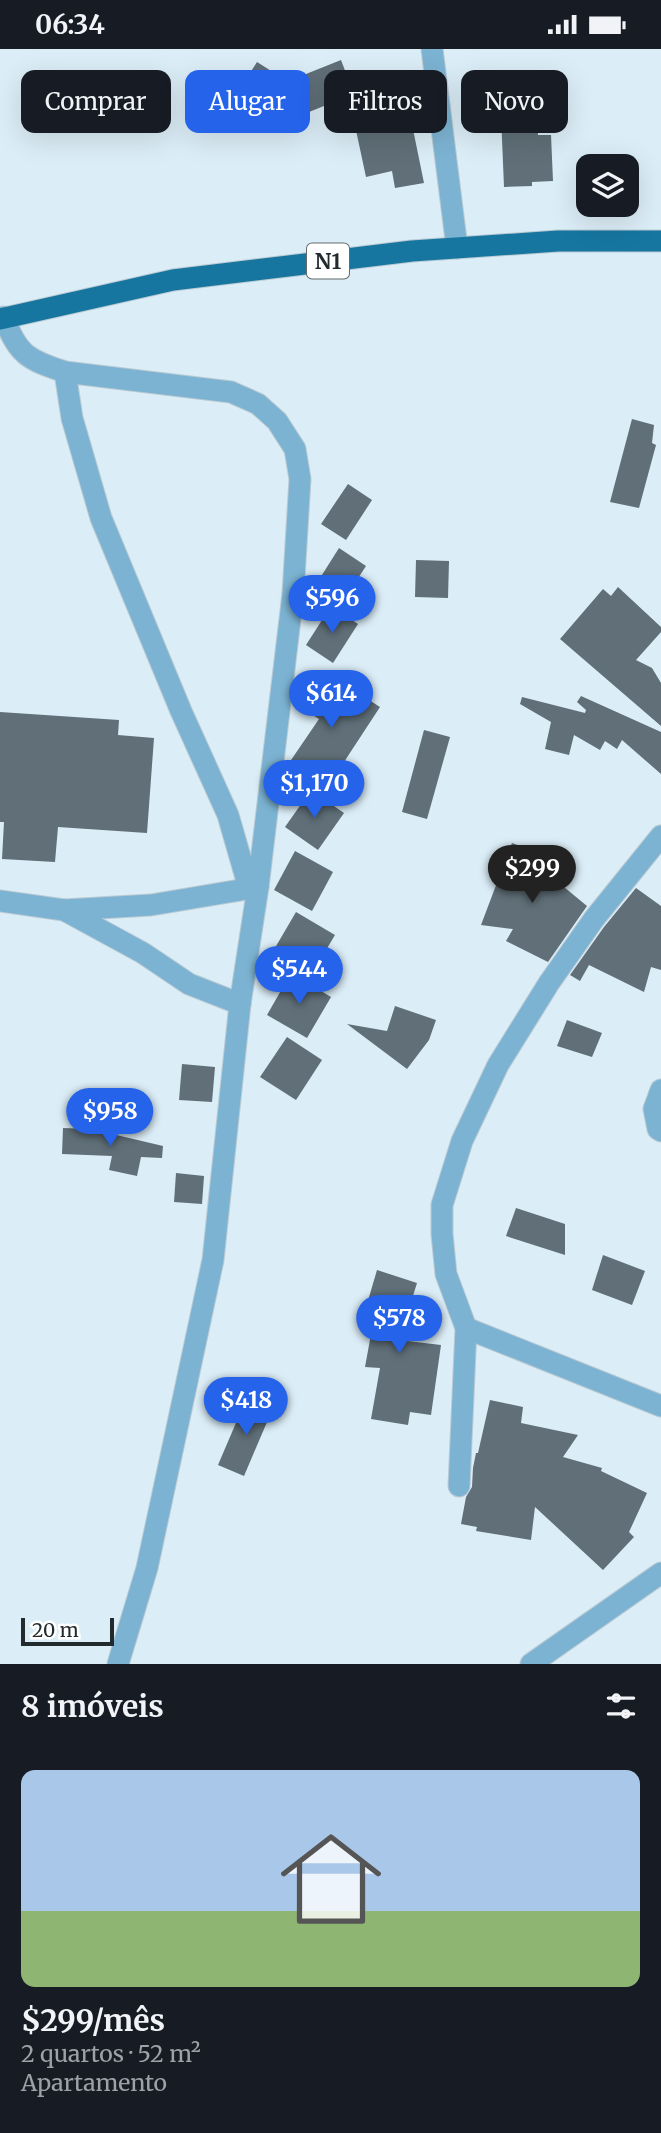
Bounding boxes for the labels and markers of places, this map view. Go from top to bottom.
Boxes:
pin: $596 [291,575,373,635]
pin: $614 [290,671,372,730]
pin: $1,170 [257,761,371,820]
pin: $299 [491,845,573,905]
pin: $544 [258,947,340,1006]
pin: $958 [69,1089,151,1148]
pin: $578 [358,1295,440,1355]
pin: $418 [205,1377,287,1437]

